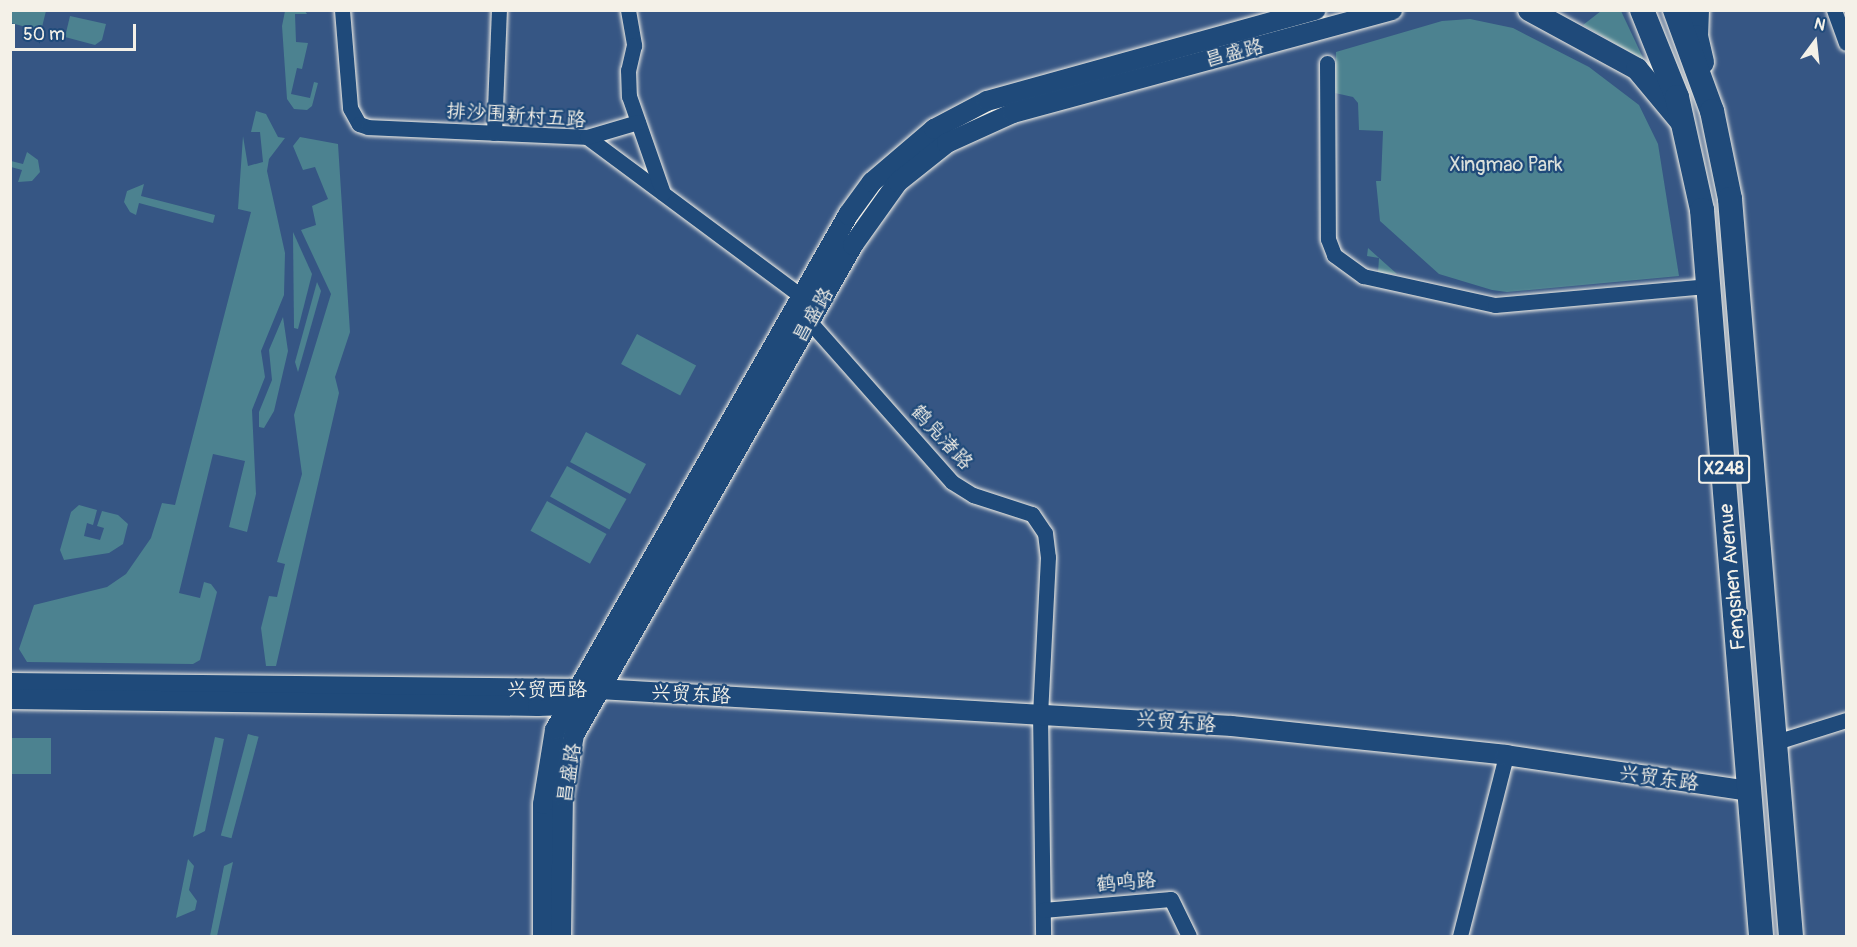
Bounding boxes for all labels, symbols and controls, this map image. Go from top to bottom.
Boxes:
scale bar [15,12,140,50]
north arrow [1785,12,1845,72]
text: N [1812,14,1827,36]
text: 50 m [23,23,65,46]
street label: 昌盛路 [1202,34,1266,72]
street label: 排沙围新村五路 [445,98,587,132]
park label: Xingmao Park [1449,152,1563,176]
street label: 昌盛路 [788,283,838,347]
street label: 鹤凫渚路 [906,400,978,474]
road number: X248 [1697,454,1751,484]
street label: Fengshen Avenue [1714,503,1750,651]
street label: 兴贸西路 [507,677,587,701]
street label: 兴贸东路 [650,680,732,708]
street label: 兴贸东路 [1135,707,1217,737]
street label: 昌盛路 [552,741,586,805]
street label: 兴贸东路 [1618,761,1700,795]
street label: 鹤鸣路 [1095,867,1157,897]

